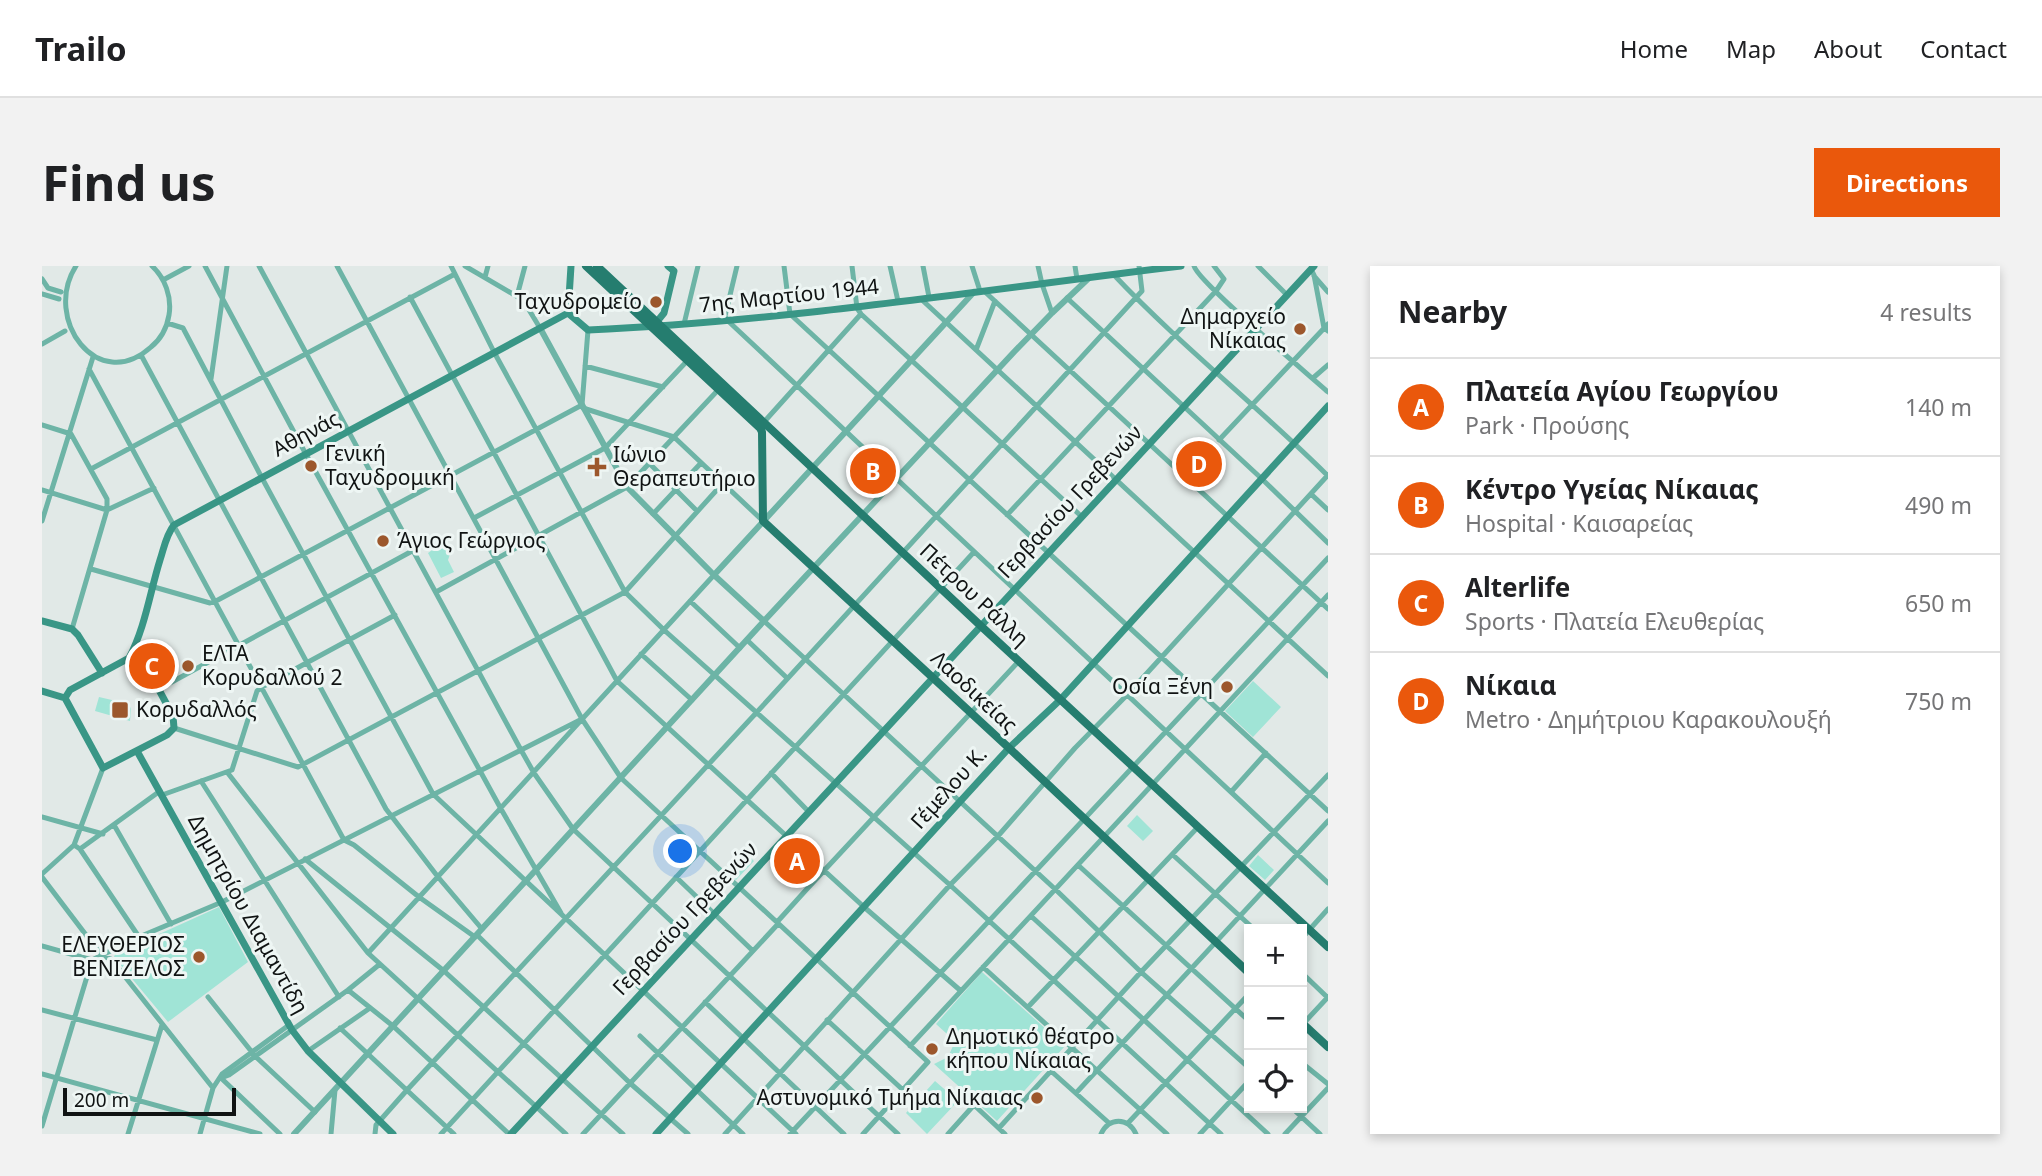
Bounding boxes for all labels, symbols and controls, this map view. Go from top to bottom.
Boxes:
text: Trailo [35,26,127,71]
text: Home [1620,32,1688,65]
text: Map [1726,32,1776,65]
text: About [1814,32,1882,65]
text: Contact [1920,32,2007,65]
button: Directions [1814,148,2000,217]
text: Find us [42,149,216,215]
street label: 7ης Μαρτίου 1944 [698,272,880,318]
place label: Ταχυδρομείο [515,287,642,315]
text: Nearby [1398,291,1507,332]
marker: Ταχυδρομείο [648,294,664,310]
text: 4 results [1880,296,1972,328]
place label: Δημαρχείο Νίκαιας [1180,302,1286,354]
marker: Δημαρχείο Νίκαιας [1292,321,1308,337]
text: Πλατεία Αγίου Γεωργίου [1465,373,1779,409]
text: A [1413,391,1429,423]
text: 140 m [1905,391,1972,423]
street label: Αθηνάς [267,404,344,462]
text: Park · Προύσης [1465,409,1629,441]
street label: Γερβασίου Γρεβενών [991,419,1148,584]
pin: D [1176,438,1222,490]
place label: Γενική Ταχυδρομική [325,439,455,491]
place label: Ιώνιο Θεραπευτήριο [613,440,756,492]
pin: B [850,445,896,497]
marker: Ιώνιο Θεραπευτήριο [587,457,607,477]
marker: Γενική Ταχυδρομική [303,458,319,474]
text: Κέντρο Υγείας Νίκαιας [1465,471,1759,507]
text: B [1413,489,1429,521]
text: 490 m [1905,489,1972,521]
text: Hospital · Καισαρείας [1465,507,1693,539]
place label: Άγιος Γεώργιος [397,526,546,554]
marker: Άγιος Γεώργιος [375,533,391,549]
street label: Πέτρου Ράλλη [914,537,1035,652]
text: Alterlife [1465,569,1570,605]
text: C [1414,587,1428,619]
text: 650 m [1905,587,1972,619]
text: Sports · Πλατεία Ελευθερίας [1465,605,1764,637]
place label: ΕΛΤΑ Κορυδαλλού 2 [202,639,343,691]
pin: C [129,640,175,692]
street label: Λαοδικείας [925,644,1024,738]
marker: ΕΛΤΑ Κορυδαλλού 2 [180,658,196,674]
text: Νίκαια [1465,667,1557,703]
place label: Οσία Ξένη [1112,672,1213,700]
marker: Οσία Ξένη [1219,679,1235,695]
text: D [1413,685,1429,717]
text: 750 m [1905,685,1972,717]
place label: Κορυδαλλός [136,695,257,723]
marker: Κορυδαλλός [110,700,130,720]
text: Metro · Δημήτριου Καρακουλουξή [1465,703,1832,735]
street label: Γέμελου Κ. [904,740,993,834]
street label: Δημητρίου Διαμαντίδη [182,809,315,1018]
your location [663,834,697,868]
pin: A [774,835,820,887]
street label: Γερβασίου Γρεβενών [606,836,763,1001]
map controls [1244,924,1307,1113]
button: + [1244,924,1307,987]
place label: ΕΛΕΥΘΕΡΙΟΣ ΒΕΝΙΖΕΛΟΣ [61,930,185,982]
marker: ΕΛΕΥΘΕΡΙΟΣ ΒΕΝΙΖΕΛΟΣ [191,949,207,965]
button: − [1244,987,1307,1050]
place label: Δημοτικό θέατρο κήπου Νίκαιας [946,1022,1115,1074]
marker: Δημοτικό θέατρο κήπου Νίκαιας [924,1041,940,1057]
button: locate [1244,1050,1307,1113]
place label: Αστυνομικό Τμήμα Νίκαιας [757,1083,1023,1111]
scale bar [63,1085,236,1117]
text: 200 m [74,1087,129,1113]
marker: Αστυνομικό Τμήμα Νίκαιας [1029,1090,1045,1106]

